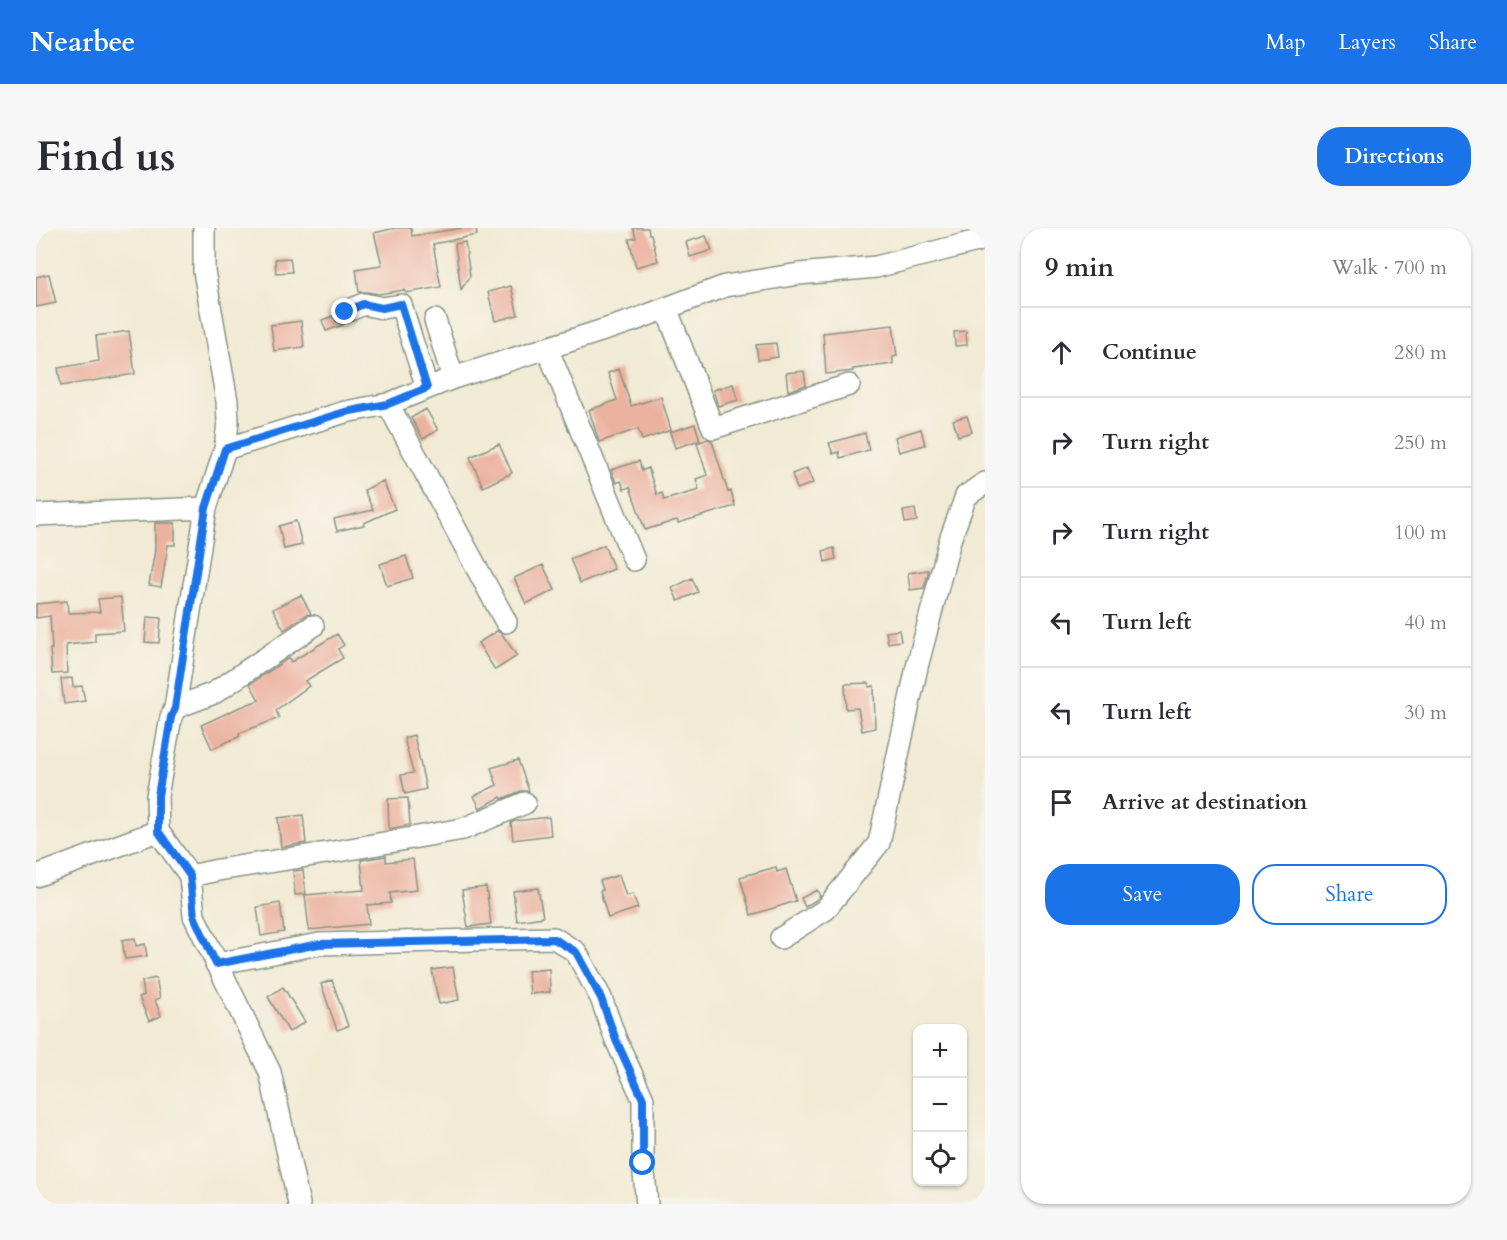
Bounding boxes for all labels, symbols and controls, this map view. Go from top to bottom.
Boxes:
text: Nearbee [30,23,135,61]
text: Map [1266,28,1306,57]
text: Layers [1339,28,1396,57]
text: Share [1429,28,1477,57]
button: Directions [1317,127,1471,186]
text: Find us [36,128,176,185]
text: 9 min [1045,250,1114,285]
text: Walk · 700 m [1332,254,1447,281]
route end [331,298,357,324]
icon: ahead [1045,336,1078,369]
text: Continue [1102,337,1197,367]
text: 280 m [1394,339,1447,366]
icon: right [1045,426,1078,459]
text: Turn right [1102,427,1209,457]
text: 250 m [1394,429,1447,456]
icon: right [1045,516,1078,549]
text: Turn right [1102,517,1209,547]
text: 100 m [1394,519,1447,546]
icon: left [1045,606,1078,639]
text: Turn left [1102,607,1191,637]
text: 40 m [1404,609,1447,636]
icon: left [1045,696,1078,729]
text: Turn left [1102,697,1191,727]
text: 30 m [1404,699,1447,726]
icon: arrive [1045,786,1078,819]
text: Arrive at destination [1102,787,1307,817]
button: Save [1045,864,1240,925]
button: Share [1252,864,1447,925]
map controls [913,1024,967,1186]
button: + [913,1024,967,1078]
button: − [913,1078,967,1132]
button: locate [913,1132,967,1186]
route start [629,1149,655,1175]

